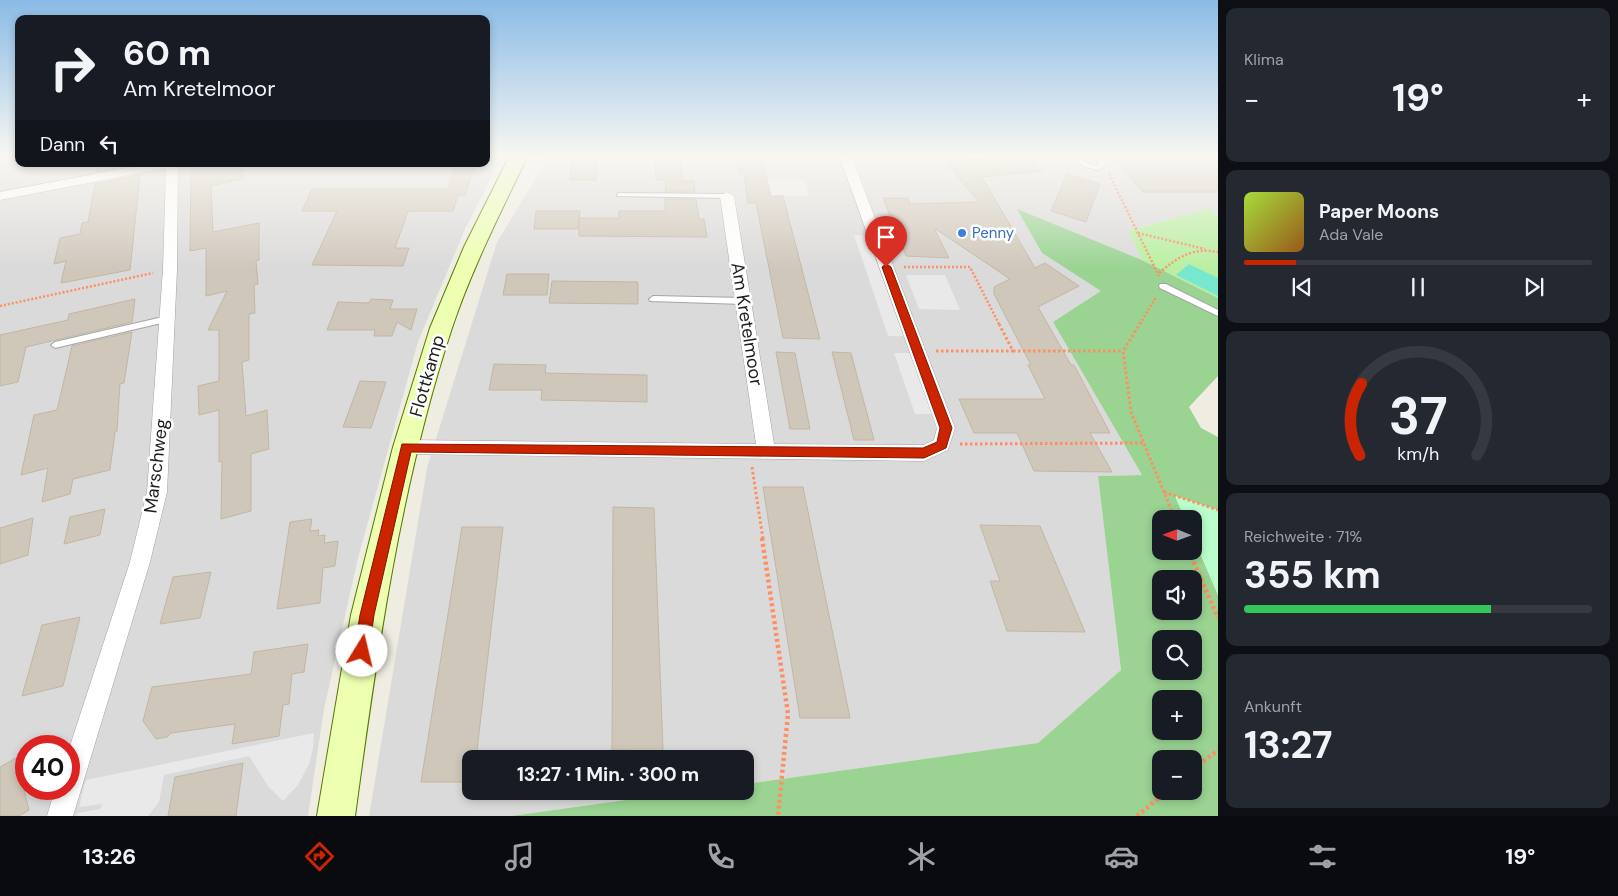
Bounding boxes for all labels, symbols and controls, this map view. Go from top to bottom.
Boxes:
text: 60 m [123,30,211,76]
icon: right [40,35,105,100]
text: Klima [1244,49,1284,70]
text: 19° [1392,73,1444,123]
text: Am Kretelmoor [123,74,275,103]
text: − [1244,81,1259,118]
text: + [1577,81,1592,118]
icon: left [95,130,123,158]
text: Dann [40,132,85,157]
text: Paper Moons [1319,199,1439,224]
pin [865,216,907,267]
icon: arrive [872,223,900,251]
place label: Penny [972,223,1015,243]
text: Ada Vale [1319,224,1383,245]
marker: Penny [956,227,968,239]
street label: Am Kretelmoor [725,261,769,388]
icon: previous [1288,273,1316,301]
icon: pause [1404,273,1432,301]
icon: next [1520,273,1548,301]
street label: Flottkamp [404,332,450,420]
text: 37 [1389,382,1447,450]
street label: Marschweg [138,417,174,515]
text: km/h [1397,442,1439,466]
north arrow [1152,510,1202,560]
map controls [1152,510,1202,800]
text: Reichweite · 71% [1244,526,1362,547]
text: 355 km [1244,550,1381,600]
button: sound [1152,570,1202,620]
position arrow [335,624,387,676]
button: search [1152,630,1202,680]
button: + [1152,690,1202,740]
text: Ankunft [1244,696,1302,717]
text: 13:27 [1244,720,1332,770]
speed limit sign: 40 [15,735,80,800]
button: − [1152,750,1202,800]
text: 13:27 · 1 Min. · 300 m [517,762,699,787]
icon: directions [302,839,337,874]
icon: music [502,839,537,874]
icon: phone [703,839,738,874]
icon: climate [904,839,939,874]
icon: car [1104,839,1139,874]
icon: filters [1305,839,1340,874]
text: 13:26 [83,842,136,871]
text: 19° [1505,842,1535,871]

